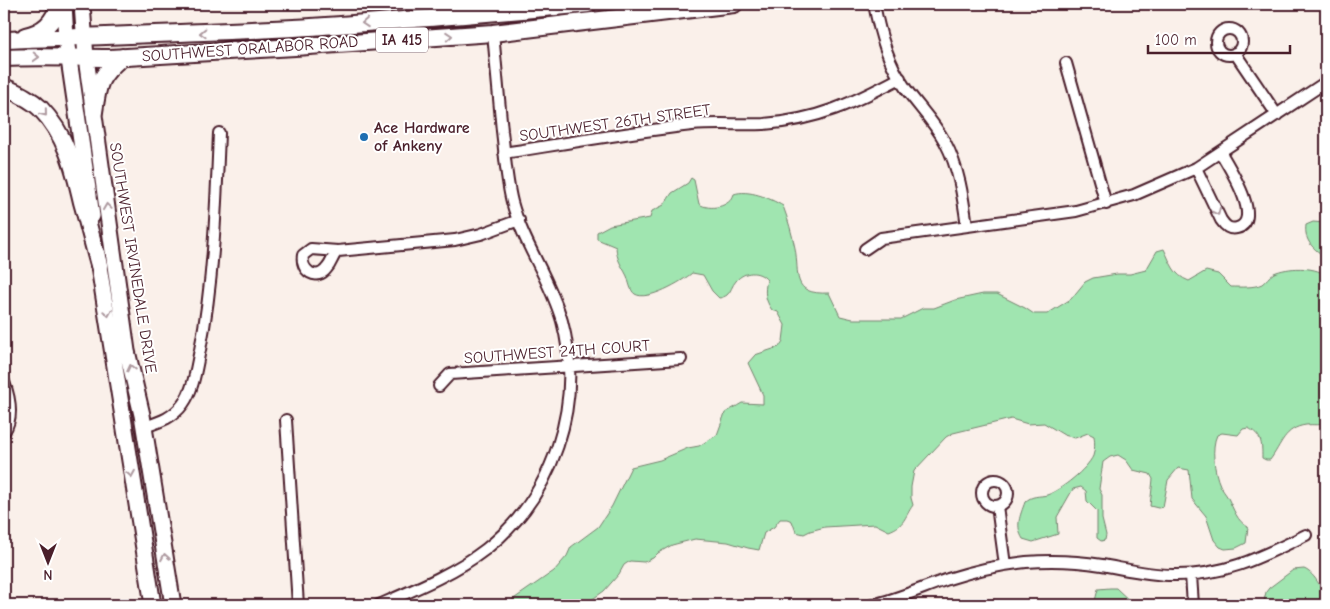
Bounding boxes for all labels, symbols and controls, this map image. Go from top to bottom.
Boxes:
one-way arrow [361,18,369,29]
scale bar [1148,22,1290,54]
one-way arrow [198,27,206,38]
road number: IA 415 [376,28,428,52]
one-way arrow [446,31,454,42]
text: 100 m [1155,31,1197,49]
street label: SOUTHWEST ORALABOR ROAD [141,32,359,66]
one-way arrow [33,52,41,62]
street label: SOUTHWEST 26TH STREET [518,101,712,145]
one-way arrow [38,108,47,117]
place label: Ace Hardware of Ankeny [374,119,470,155]
marker: Ace Hardware of Ankeny [358,131,370,143]
street label: SOUTHWEST IRVINEDALE DRIVE [106,141,160,375]
one-way arrow [102,203,113,211]
one-way arrow [1211,207,1221,216]
one-way arrow [102,309,112,317]
street label: SOUTHWEST 24TH COURT [463,336,651,367]
one-way arrow [126,363,137,372]
one-way arrow [126,469,136,478]
north arrow [22,536,72,586]
one-way arrow [160,553,171,561]
text: N [43,566,53,583]

